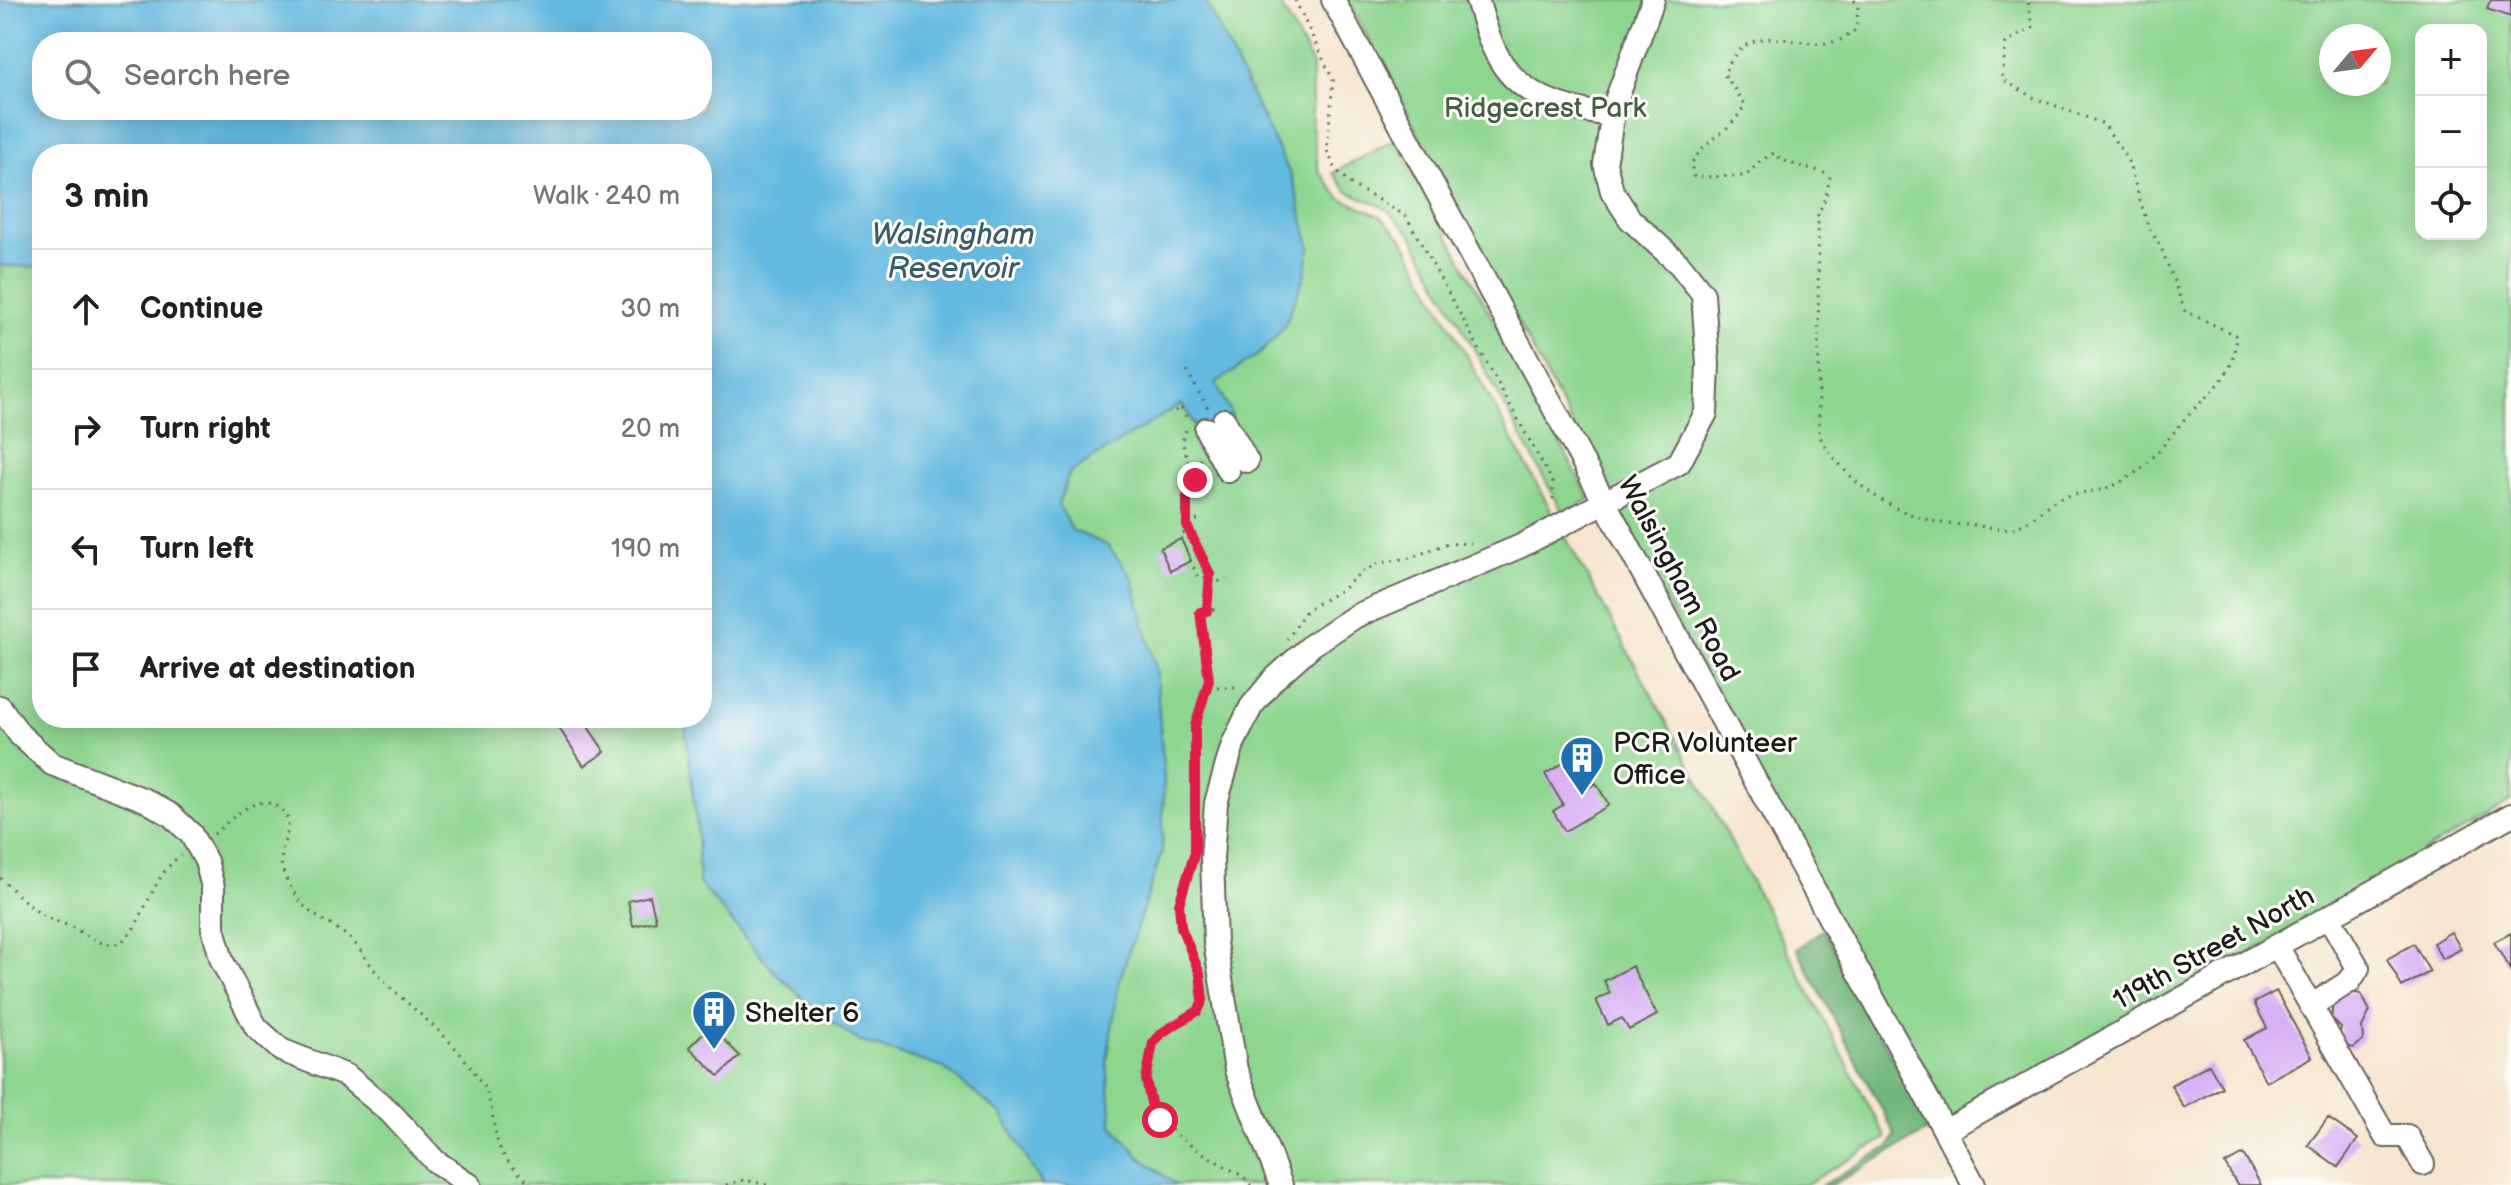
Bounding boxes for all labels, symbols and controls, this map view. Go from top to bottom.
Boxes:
north arrow [2319,24,2391,96]
map controls [2415,24,2487,240]
button: + [2415,24,2487,96]
search box [32,32,712,120]
icon: search [60,54,104,98]
text: Search here [124,58,290,94]
park label: Ridgecrest Park [1444,92,1647,125]
button: − [2415,96,2487,168]
button: locate [2415,168,2487,240]
text: 3 min [64,176,149,217]
text: Walk · 240 m [533,181,680,212]
water label: Walsingham Reservoir [872,217,1034,287]
icon: ahead [64,287,108,331]
text: Continue [140,291,263,327]
text: 30 m [620,294,680,325]
icon: right [64,407,108,451]
text: Turn right [140,411,271,447]
text: 20 m [621,414,680,445]
route end [1177,462,1213,498]
street label: Walsingham Road [1611,470,1747,687]
icon: left [64,527,108,571]
text: Turn left [140,531,254,567]
text: 190 m [611,534,680,565]
icon: arrive [64,647,108,691]
text: Arrive at destination [140,651,416,687]
place label: PCR Volunteer Office [1613,727,1798,792]
building icon: PCR Volunteer Office [1558,734,1606,797]
street label: 119th Street North [2107,879,2320,1017]
building icon: Shelter 6 [690,988,738,1051]
place label: Shelter 6 [745,997,859,1030]
route start [1142,1102,1178,1138]

